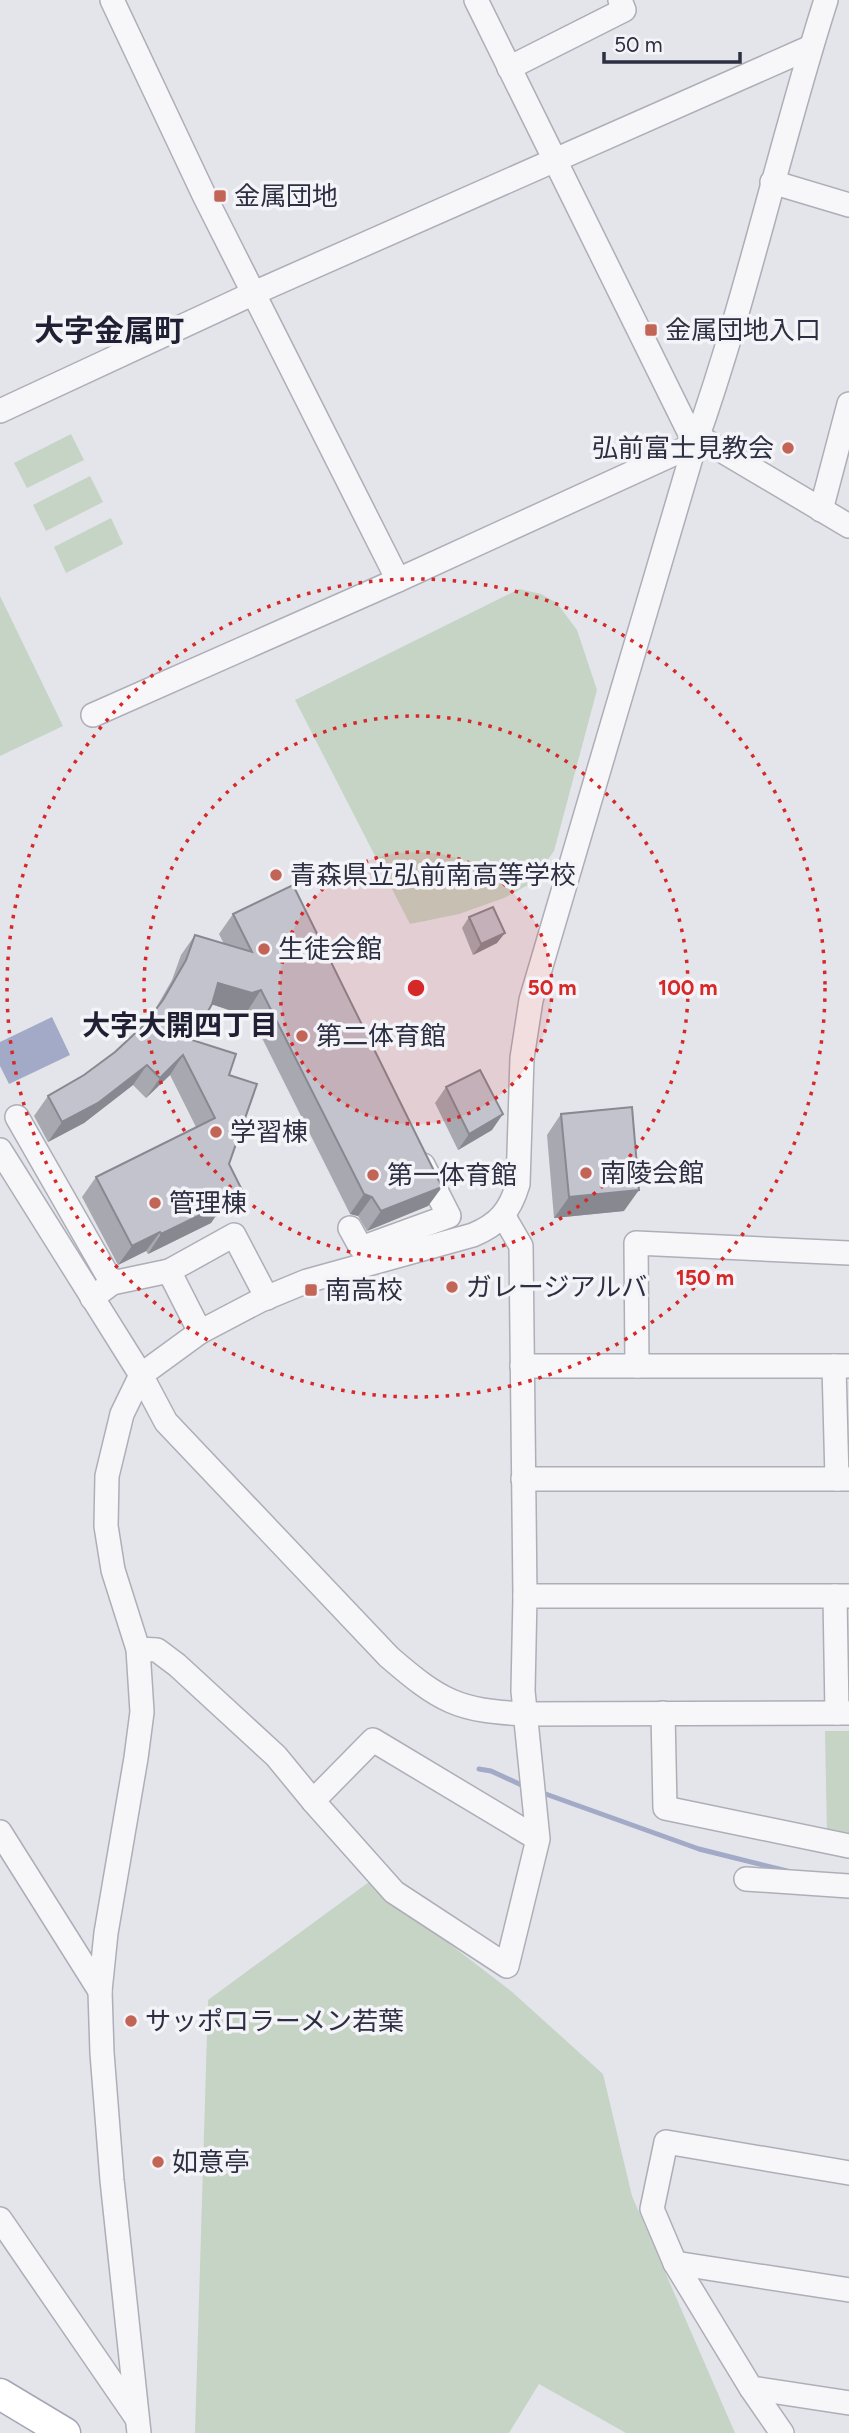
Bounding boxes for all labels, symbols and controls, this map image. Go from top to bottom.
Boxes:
scale bar [604,21,740,65]
text: 50 m [614,32,663,57]
place label: 金属団地 [234,180,338,212]
marker: 金属団地 [212,188,228,204]
district label: 大字金属町 [34,312,184,349]
place label: 金属団地入口 [665,314,821,346]
marker: 金属団地入口 [643,322,659,338]
place label: 弘前富士見教会 [592,432,774,464]
marker: 弘前富士見教会 [780,440,796,456]
place label: 青森県立弘前南高等学校 [290,859,576,891]
marker: 青森県立弘前南高等学校 [268,867,284,883]
place label: 生徒会館 [278,933,382,965]
marker: 生徒会館 [256,941,272,957]
text: 50 m [527,975,577,1000]
text: 100 m [658,975,718,1000]
centre of rings [404,976,428,1000]
district label: 大字大開四丁目 [82,1008,278,1042]
place label: 第二体育館 [316,1020,446,1052]
marker: 第二体育館 [294,1028,310,1044]
place label: 学習棟 [230,1116,308,1148]
marker: 学習棟 [208,1124,224,1140]
place label: 南陵会館 [600,1157,704,1189]
place label: 第一体育館 [387,1159,517,1191]
marker: 南陵会館 [578,1165,594,1181]
marker: 第一体育館 [365,1167,381,1183]
place label: 管理棟 [169,1187,247,1219]
marker: 管理棟 [147,1195,163,1211]
text: 150 m [676,1265,734,1290]
place label: ガレージアルバ [466,1271,647,1303]
place label: 南高校 [325,1274,403,1306]
marker: ガレージアルバ [444,1279,460,1295]
marker: 南高校 [303,1282,319,1298]
place label: サッポロラーメン若葉 [145,2005,404,2037]
marker: サッポロラーメン若葉 [123,2013,139,2029]
place label: 如意亭 [172,2146,250,2178]
marker: 如意亭 [150,2154,166,2170]

